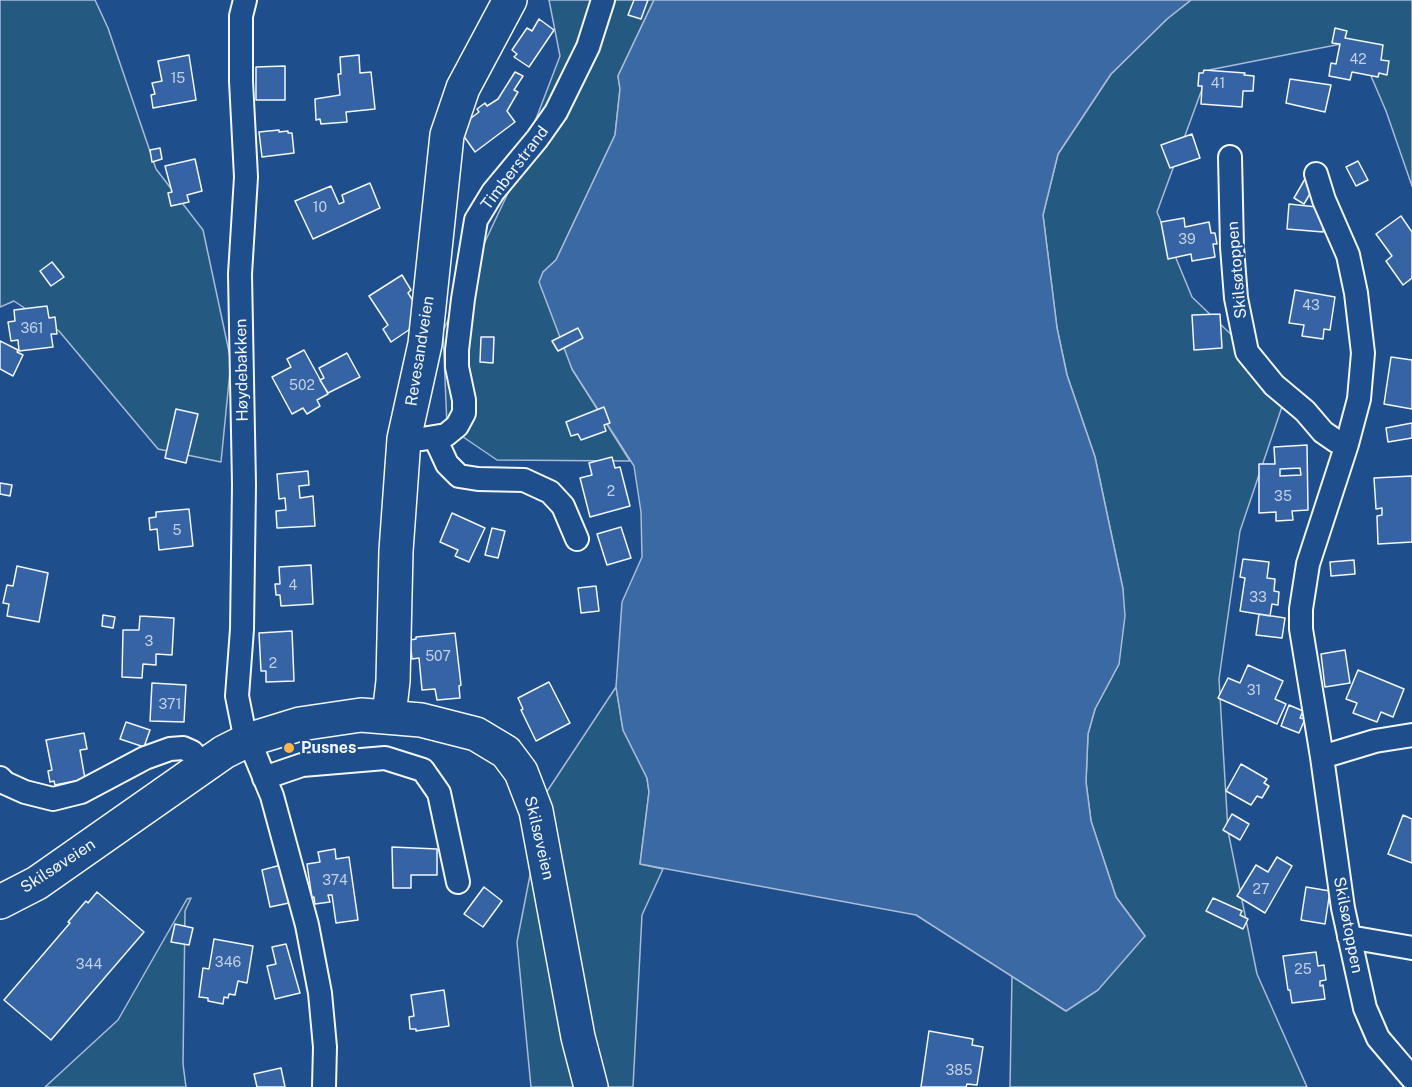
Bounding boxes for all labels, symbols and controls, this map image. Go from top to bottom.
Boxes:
house number: 42 [1349,52,1367,68]
house number: 15 [171,71,185,87]
house number: 41 [1211,76,1225,92]
street label: Timberstrand [477,122,553,214]
house number: 10 [313,200,327,216]
street label: Skilsøtoppen [1223,220,1251,320]
house number: 39 [1178,232,1196,248]
street label: Revesandveien [402,295,438,407]
house number: 43 [1302,298,1320,314]
street label: Høydebakken [232,318,252,422]
house number: 361 [20,321,44,337]
house number: 502 [289,378,315,394]
house number: 2 [607,484,615,500]
house number: 35 [1274,489,1292,505]
house number: 5 [173,523,181,539]
house number: 4 [289,578,297,594]
house number: 33 [1249,590,1267,606]
house number: 3 [145,634,153,650]
house number: 507 [425,649,451,665]
house number: 2 [269,656,277,672]
house number: 31 [1247,683,1261,699]
house number: 371 [159,697,181,713]
place label: Pusnes [301,738,356,758]
marker: Pusnes [282,741,296,755]
street label: Skilsøveien [520,794,558,882]
street label: Skilsøveien [17,835,99,897]
house number: 374 [322,873,348,889]
street label: Skilsøtoppen [1329,875,1367,975]
house number: 27 [1253,882,1269,898]
house number: 346 [215,955,241,971]
house number: 344 [76,957,102,973]
house number: 25 [1294,962,1312,978]
house number: 385 [946,1063,972,1079]

